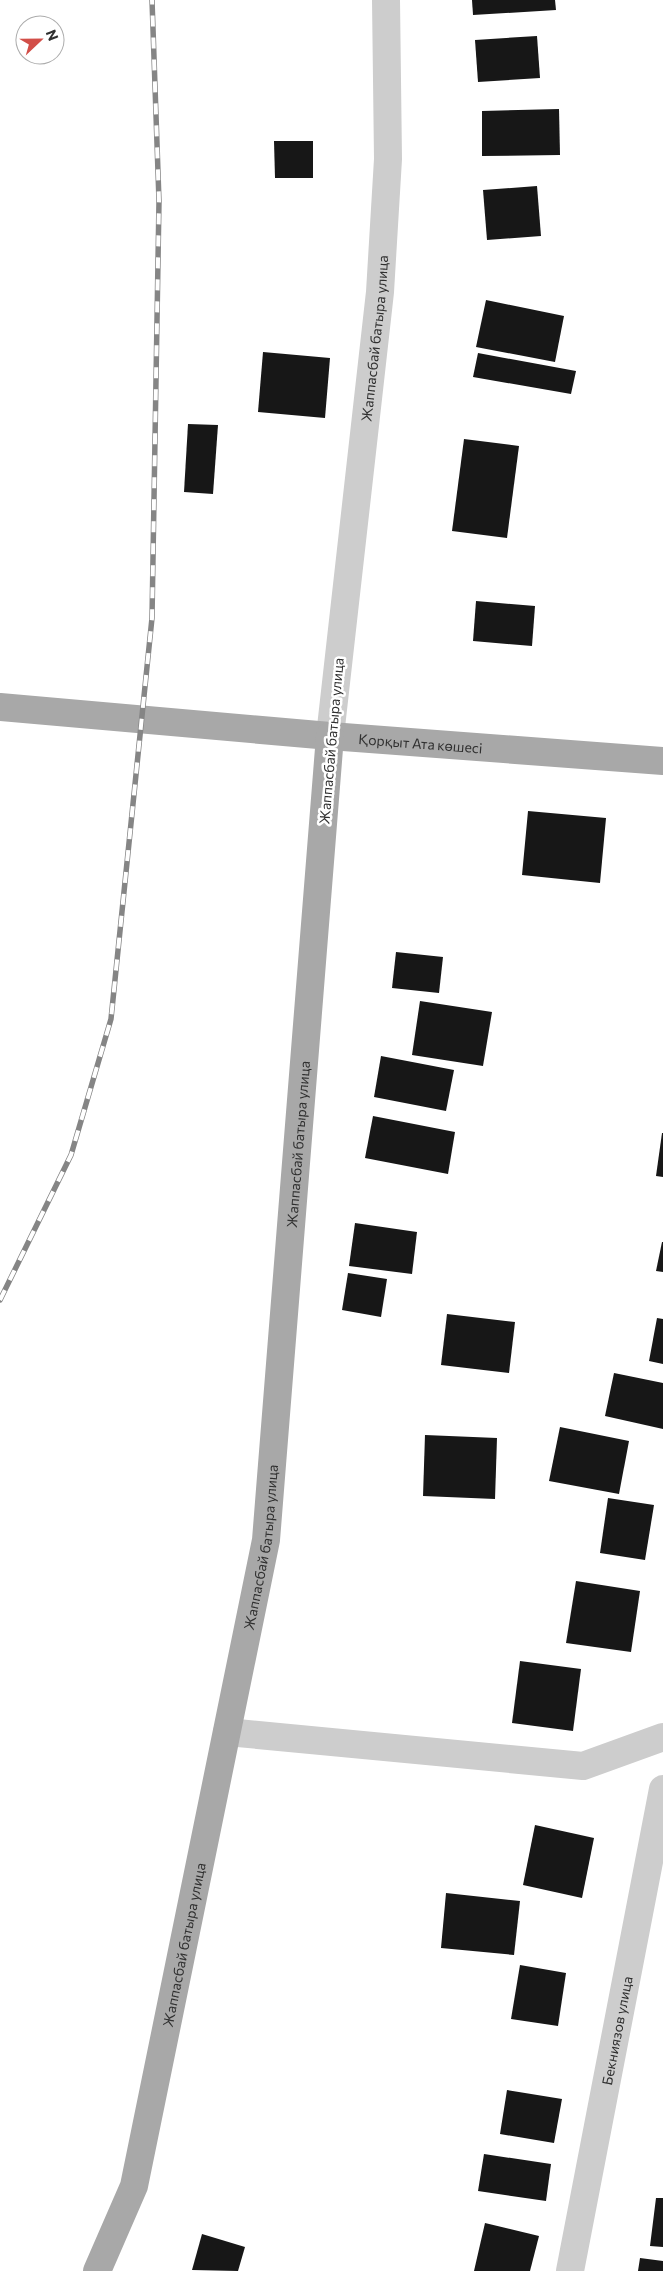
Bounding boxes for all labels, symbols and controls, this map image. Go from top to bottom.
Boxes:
north arrow [15,15,65,65]
text: N [43,27,62,43]
street label: Жаппасбай батыра улица [357,255,391,423]
street label: Жаппасбай батыра улица [315,657,347,825]
street label: Қорқыт Ата көшесі [358,730,483,756]
street label: Жаппасбай батыра улица [282,1060,313,1228]
street label: Жаппасбай батыра улица [239,1464,280,1632]
street label: Жаппасбай батыра улица [158,1861,208,2028]
street label: Бекниязов улица [598,1975,635,2086]

